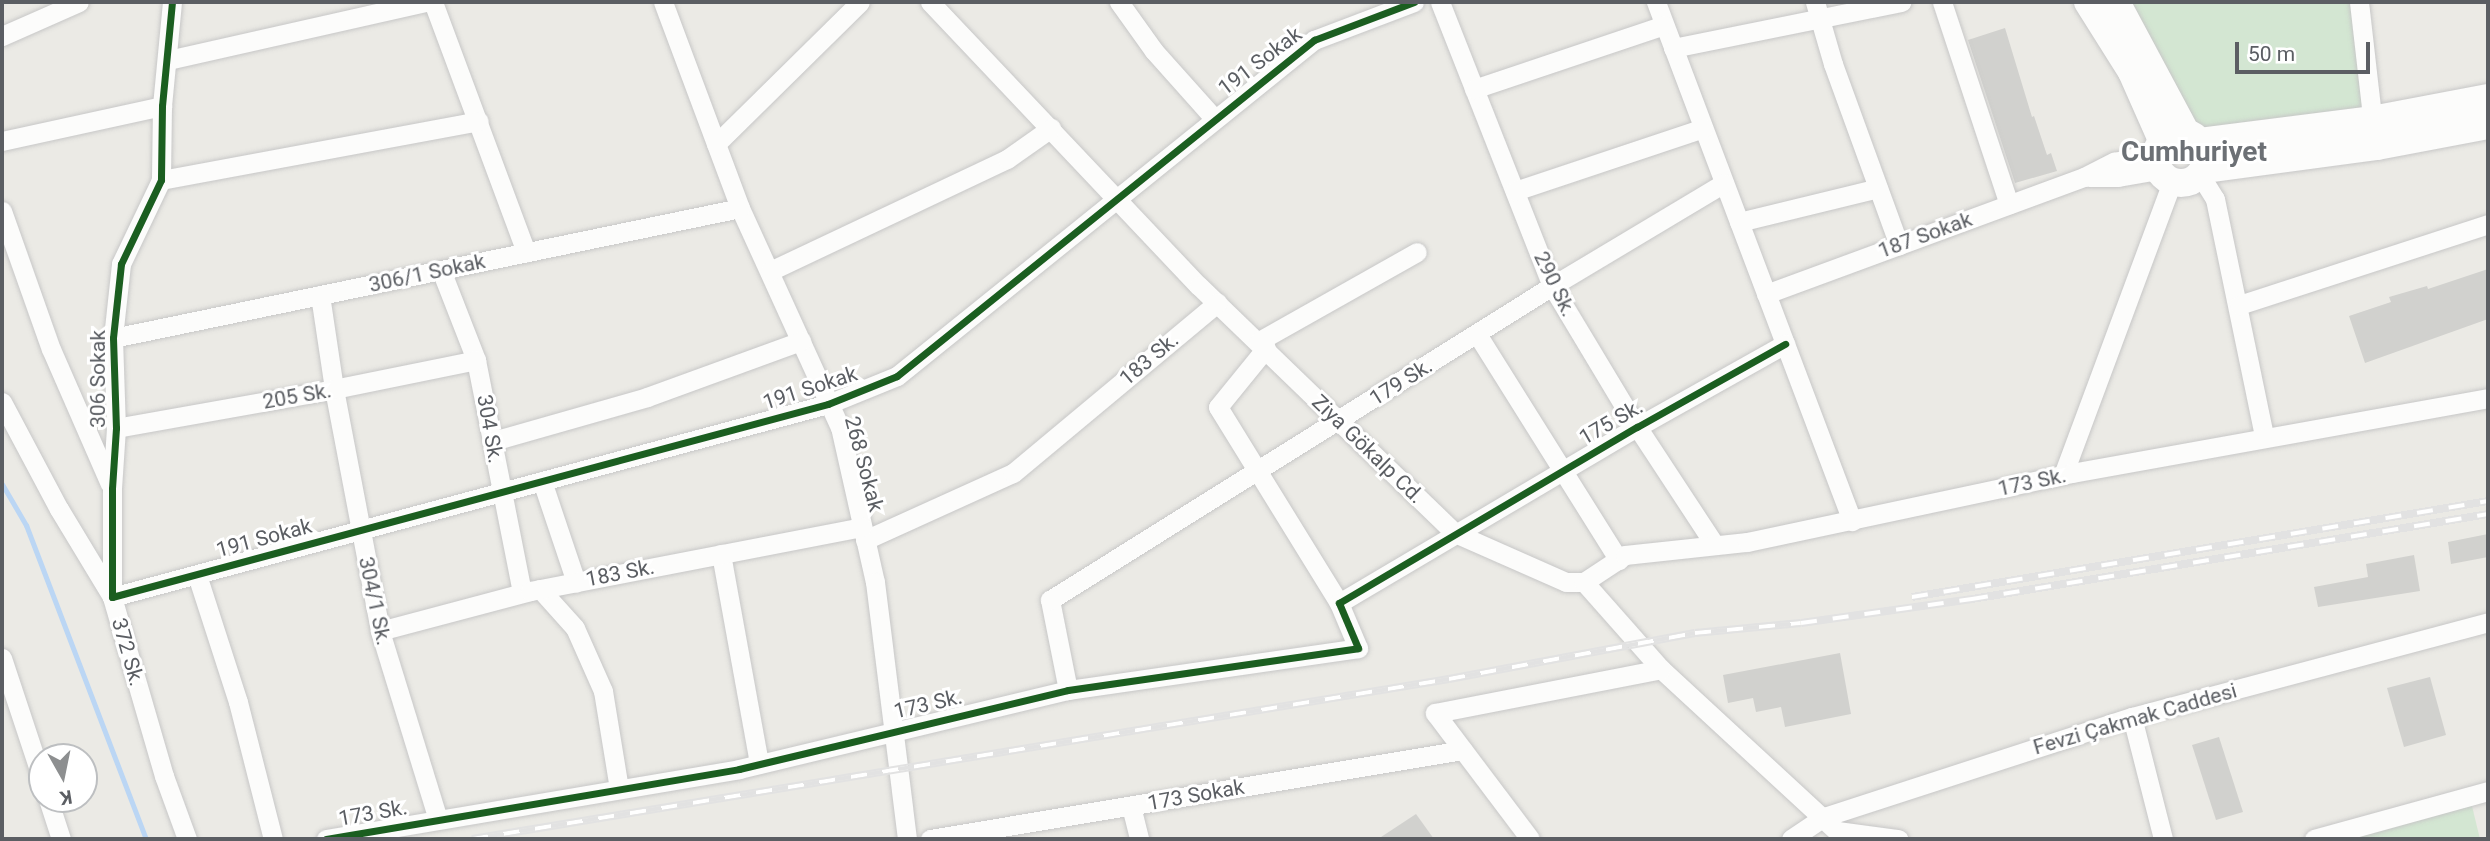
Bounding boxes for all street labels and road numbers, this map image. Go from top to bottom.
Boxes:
street label: 191 Sokak [1213,22,1307,100]
street label: 187 Sokak [1875,206,1975,264]
street label: 290 Sk. [1528,247,1582,321]
street label: 306/1 Sokak [367,248,487,298]
street label: 183 Sk. [1114,327,1184,391]
street label: 306 Sokak [85,330,111,428]
street label: 179 Sk. [1365,353,1437,411]
street label: 191 Sokak [760,361,860,415]
street label: 205 Sk. [261,378,333,414]
street label: Ziya Gökalp Cd. [1307,389,1429,509]
street label: 304 Sk. [472,393,508,465]
street label: 175 Sk. [1575,394,1647,450]
street label: 268 Sokak [839,414,889,514]
street label: 173 Sk. [1996,462,2068,502]
street label: 191 Sokak [214,513,314,563]
street label: 304/1 Sk. [353,554,397,648]
street label: 183 Sk. [584,554,656,592]
street label: 372 Sk. [106,615,150,689]
street label: Fevzi Çakmak Caddesi [2030,678,2240,760]
street label: 173 Sk. [891,684,965,724]
street label: 173 Sokak [1146,774,1246,816]
street label: 173 Sk. [337,795,409,831]

